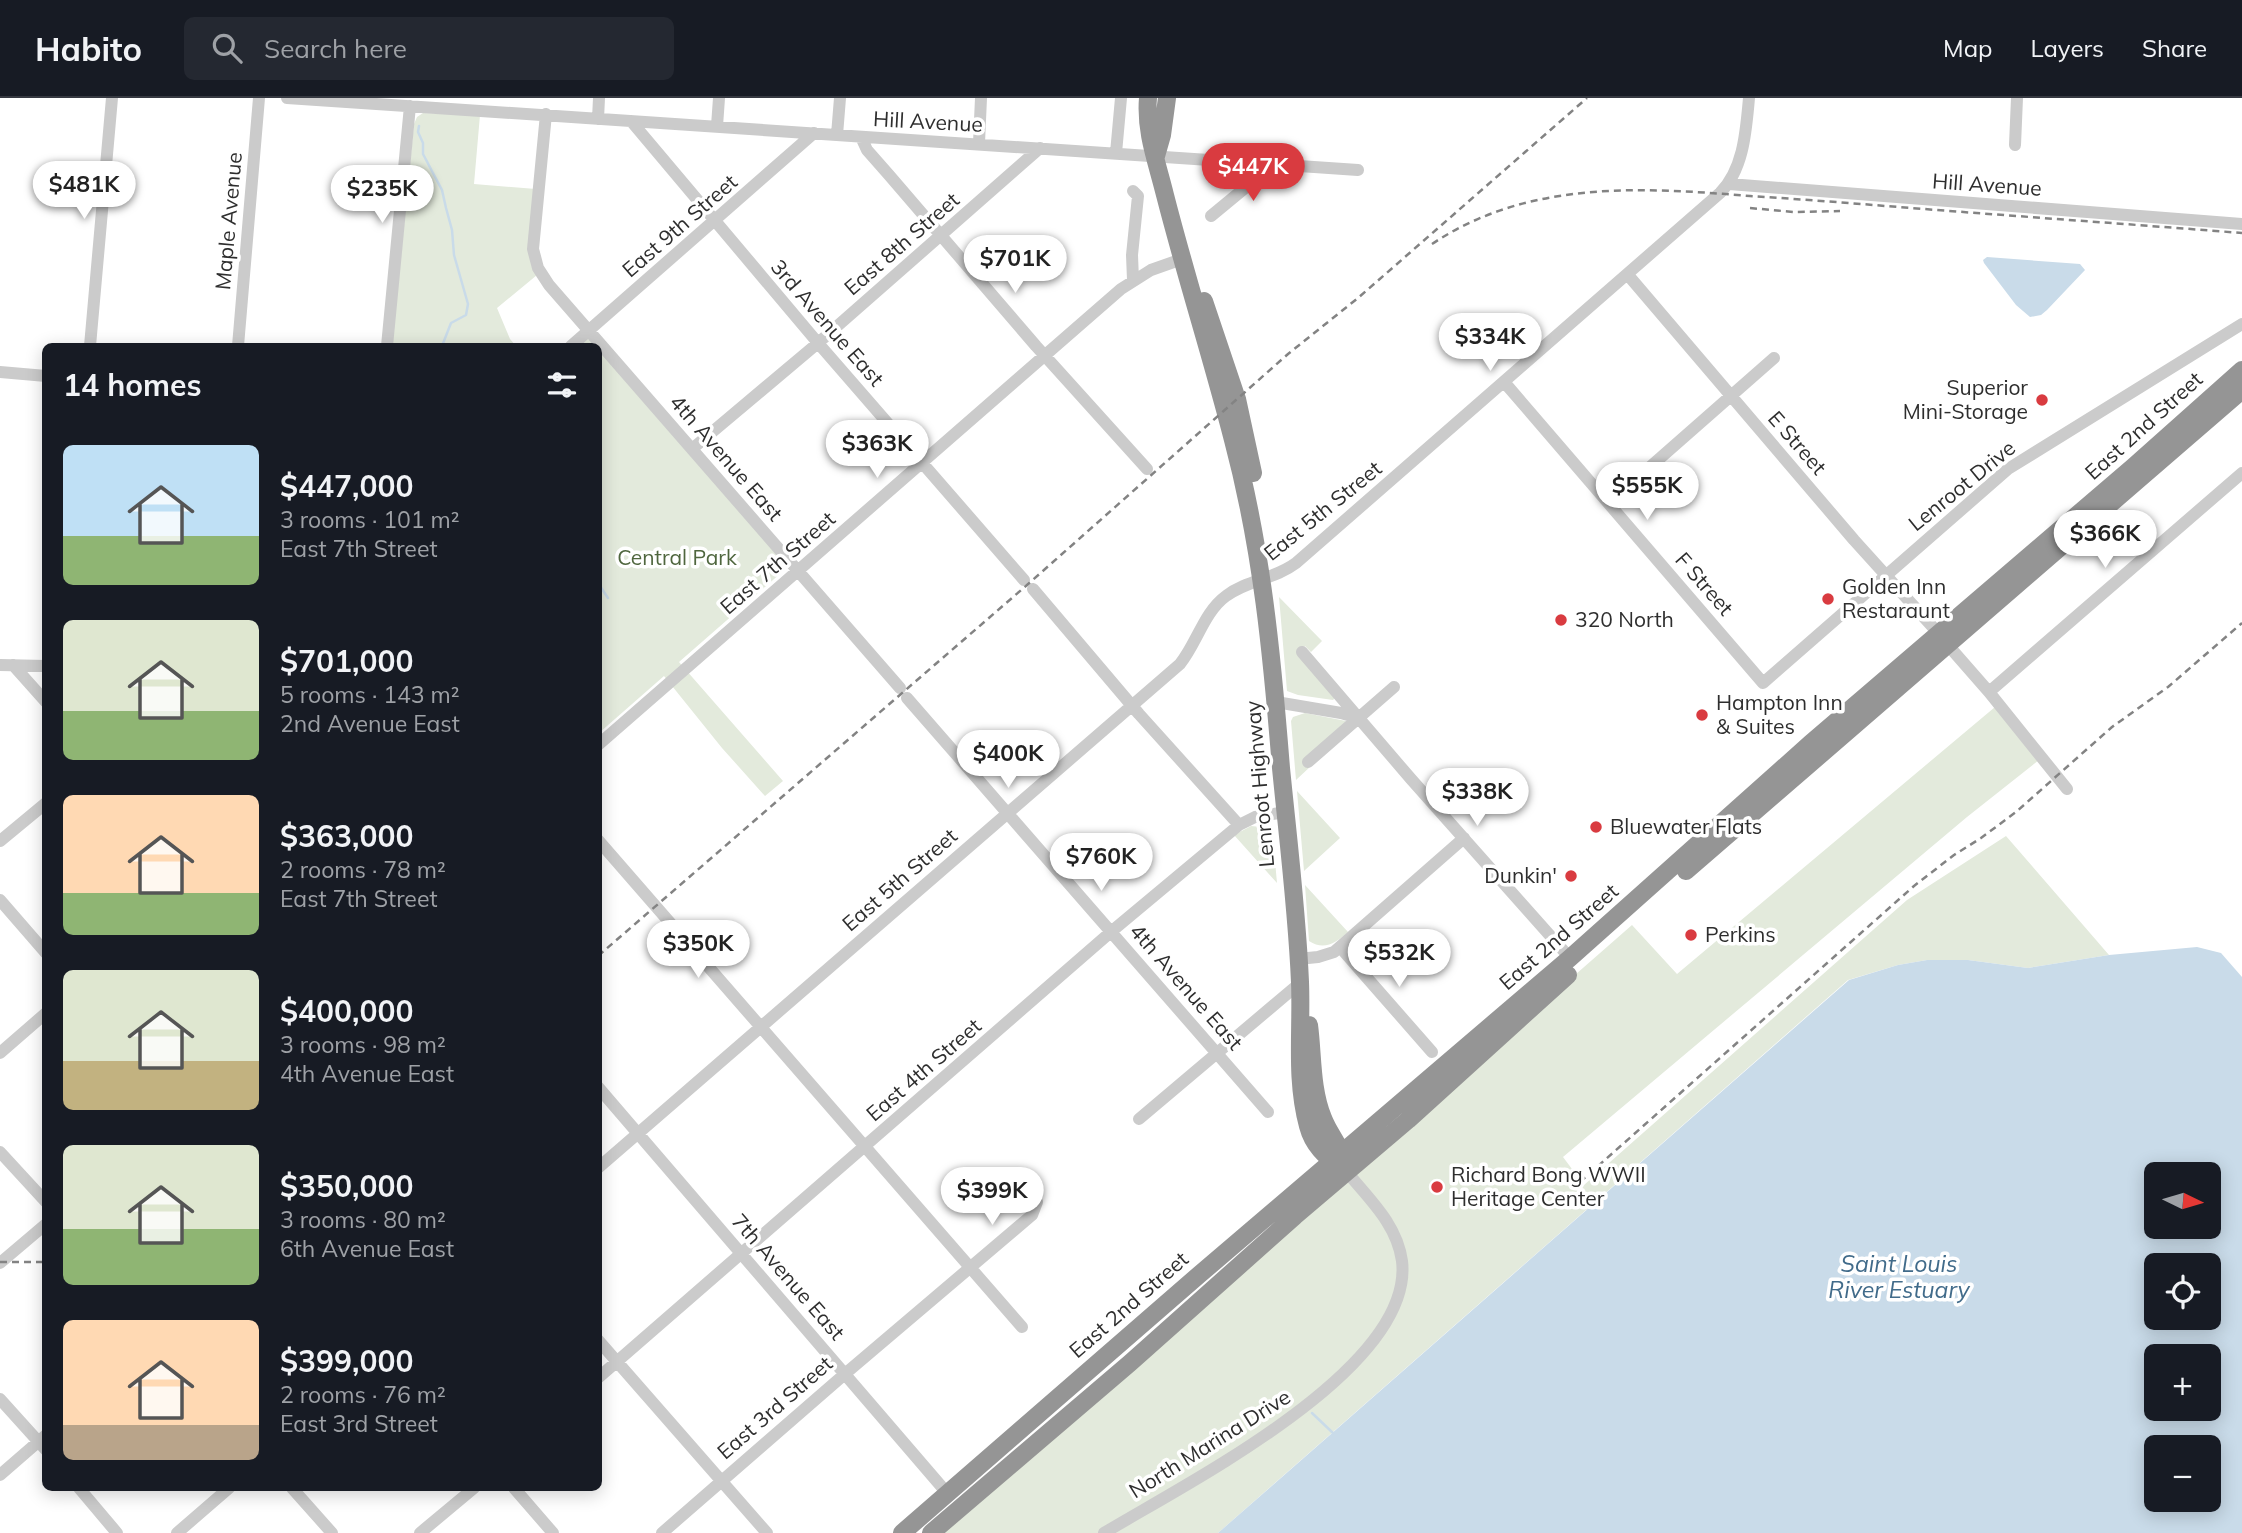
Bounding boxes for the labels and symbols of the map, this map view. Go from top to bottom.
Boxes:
street label: Hill Avenue [873,105,984,137]
pin: $447K [1204,144,1302,203]
street label: Maple Avenue [209,151,247,291]
pin: $481K [35,162,133,221]
pin: $235K [333,166,431,225]
street label: Hill Avenue [1931,167,2043,201]
street label: East 9th Street [617,168,742,282]
street label: East 8th Street [839,186,964,300]
pin: $701K [966,236,1064,295]
street label: 3rd Avenue East [766,254,890,391]
pin: $334K [1441,314,1539,373]
street label: East 2nd Street [2079,366,2207,485]
place label: Superior Mini-Storage [1903,374,2028,424]
street label: 4th Avenue East [665,389,789,526]
marker: Superior Mini-Storage [2034,392,2050,408]
street label: E Street [1763,405,1832,480]
pin: $363K [828,420,926,480]
street label: Lenroot Drive [1903,434,2020,536]
street label: East 5th Street [1258,455,1386,566]
pin: $555K [1598,462,1696,522]
street label: East 7th Street [715,505,840,619]
pin: $366K [2056,510,2154,570]
park label: Central Park [617,544,737,570]
street label: F Street [1670,546,1739,620]
place label: Golden Inn Restaraunt [1842,573,1950,623]
marker: Golden Inn Restaraunt [1820,591,1836,607]
place label: 320 North [1575,606,1674,632]
marker: 320 North [1553,612,1569,628]
place label: Hampton Inn & Suites [1716,689,1843,739]
street label: Lenroot Highway [1239,700,1279,868]
marker: Hampton Inn & Suites [1694,707,1710,723]
pin: $400K [959,730,1057,790]
pin: $338K [1428,768,1526,828]
place label: Bluewater Flats [1610,813,1762,839]
marker: Bluewater Flats [1588,819,1604,835]
street label: East 5th Street [837,822,962,936]
pin: $760K [1052,834,1150,893]
place label: Dunkin' [1484,862,1557,888]
marker: Dunkin' [1563,868,1579,884]
street label: East 2nd Street [1494,878,1623,995]
street label: 4th Avenue East [1125,918,1249,1055]
pin: $350K [649,920,747,980]
place label: Perkins [1705,921,1776,947]
marker: Perkins [1683,927,1699,943]
pin: $532K [1350,930,1448,989]
street label: East 4th Street [861,1012,986,1126]
place label: Richard Bong WWII Heritage Center [1451,1161,1646,1211]
north arrow [2144,1162,2221,1239]
pin: $399K [943,1168,1041,1227]
marker: Richard Bong WWII Heritage Center [1429,1179,1445,1195]
street label: 7th Avenue East [727,1208,851,1345]
street label: East 2nd Street [1064,1246,1193,1363]
water label: Saint Louis River Estuary [1828,1249,1970,1304]
street label: East 3rd Street [711,1350,837,1464]
street label: North Marina Drive [1124,1383,1295,1503]

